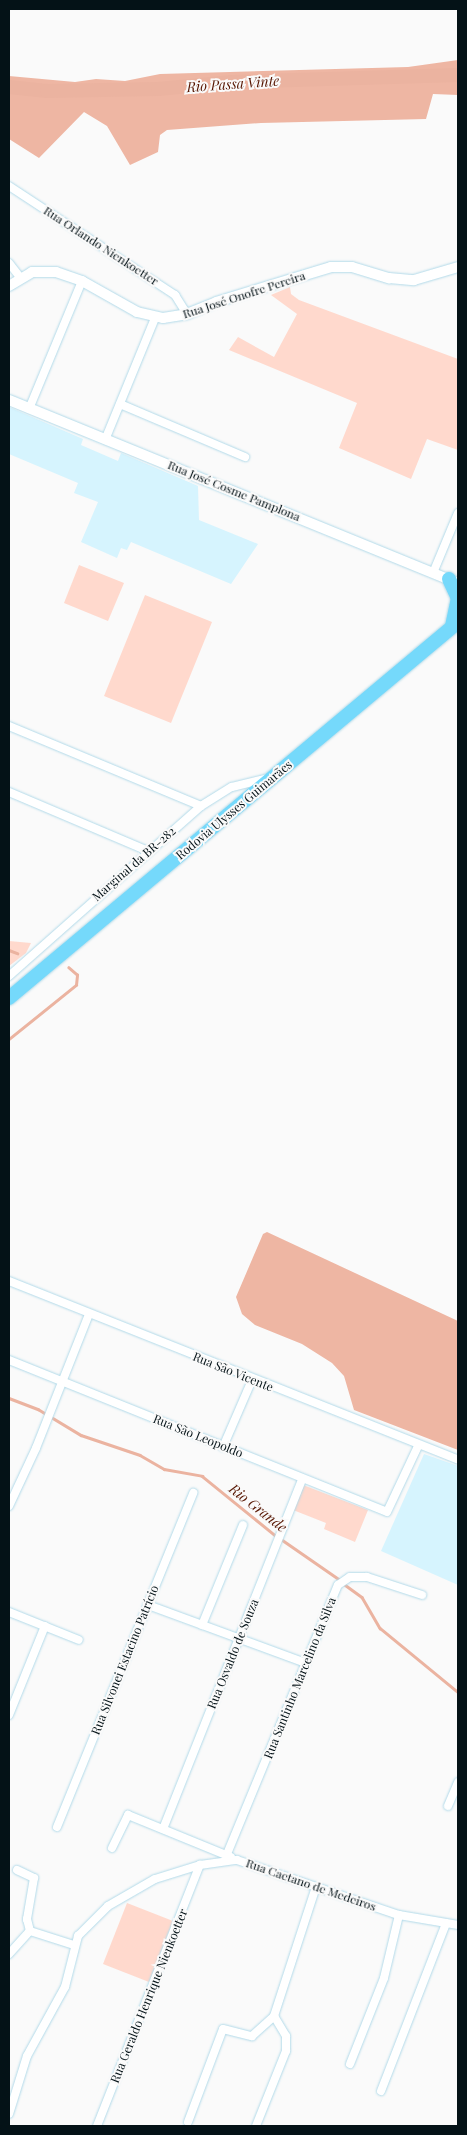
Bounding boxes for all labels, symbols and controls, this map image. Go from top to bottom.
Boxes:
water label: Rio Passa Vinte [186,72,280,96]
street label: Rua Orlando Nienkoetter [41,203,161,289]
street label: Rua José Onofre Pereira [181,268,307,322]
street label: Rua José Cosme Pamplona [166,458,302,524]
street label: Rodovia Ulysses Guimarães [173,757,295,863]
street label: Marginal da BR-282 [89,824,179,904]
street label: Rua São Vicente [190,1349,276,1395]
street label: Rua São Leopoldo [151,1411,245,1461]
water label: Rio Grande [226,1480,290,1536]
street label: Rua Silvonei Estacino Patrício [88,1583,162,1737]
street label: Rua Santinho Marcelino da Silva [261,1595,339,1761]
street label: Rua Osvaldo de Souza [204,1597,262,1711]
street label: Rua Caetano de Medeiros [244,1856,378,1914]
street label: Rua Geraldo Henrique Nienkoetter [107,1907,191,2085]

